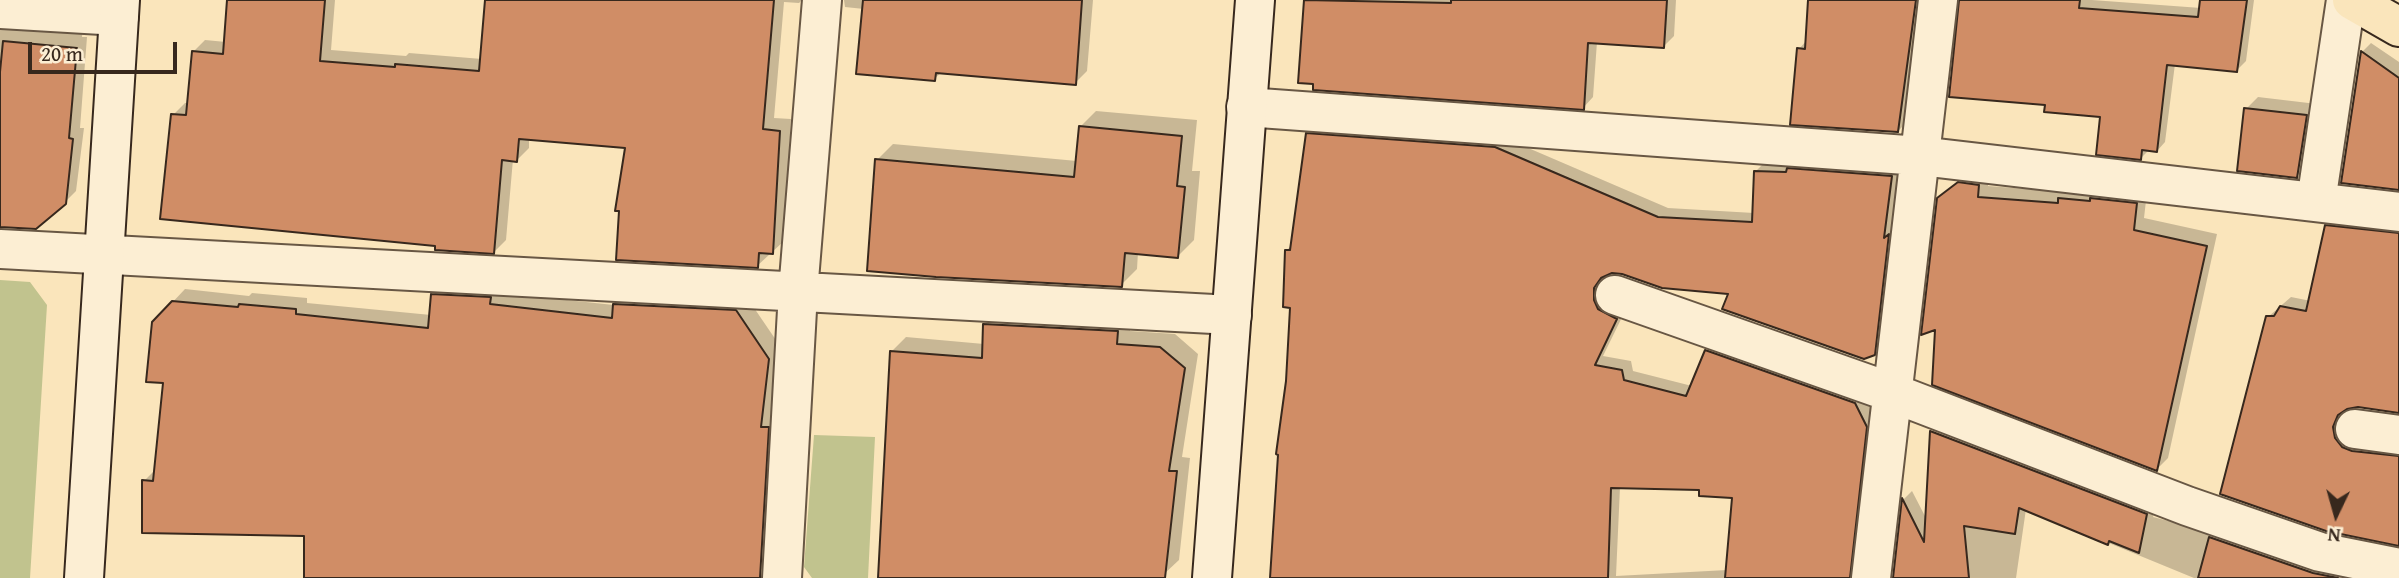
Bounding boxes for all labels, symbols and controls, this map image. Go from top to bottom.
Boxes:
scale bar [32,28,180,72]
text: 20 m [41,38,83,69]
north arrow [2301,480,2371,550]
text: N [2327,521,2342,550]

